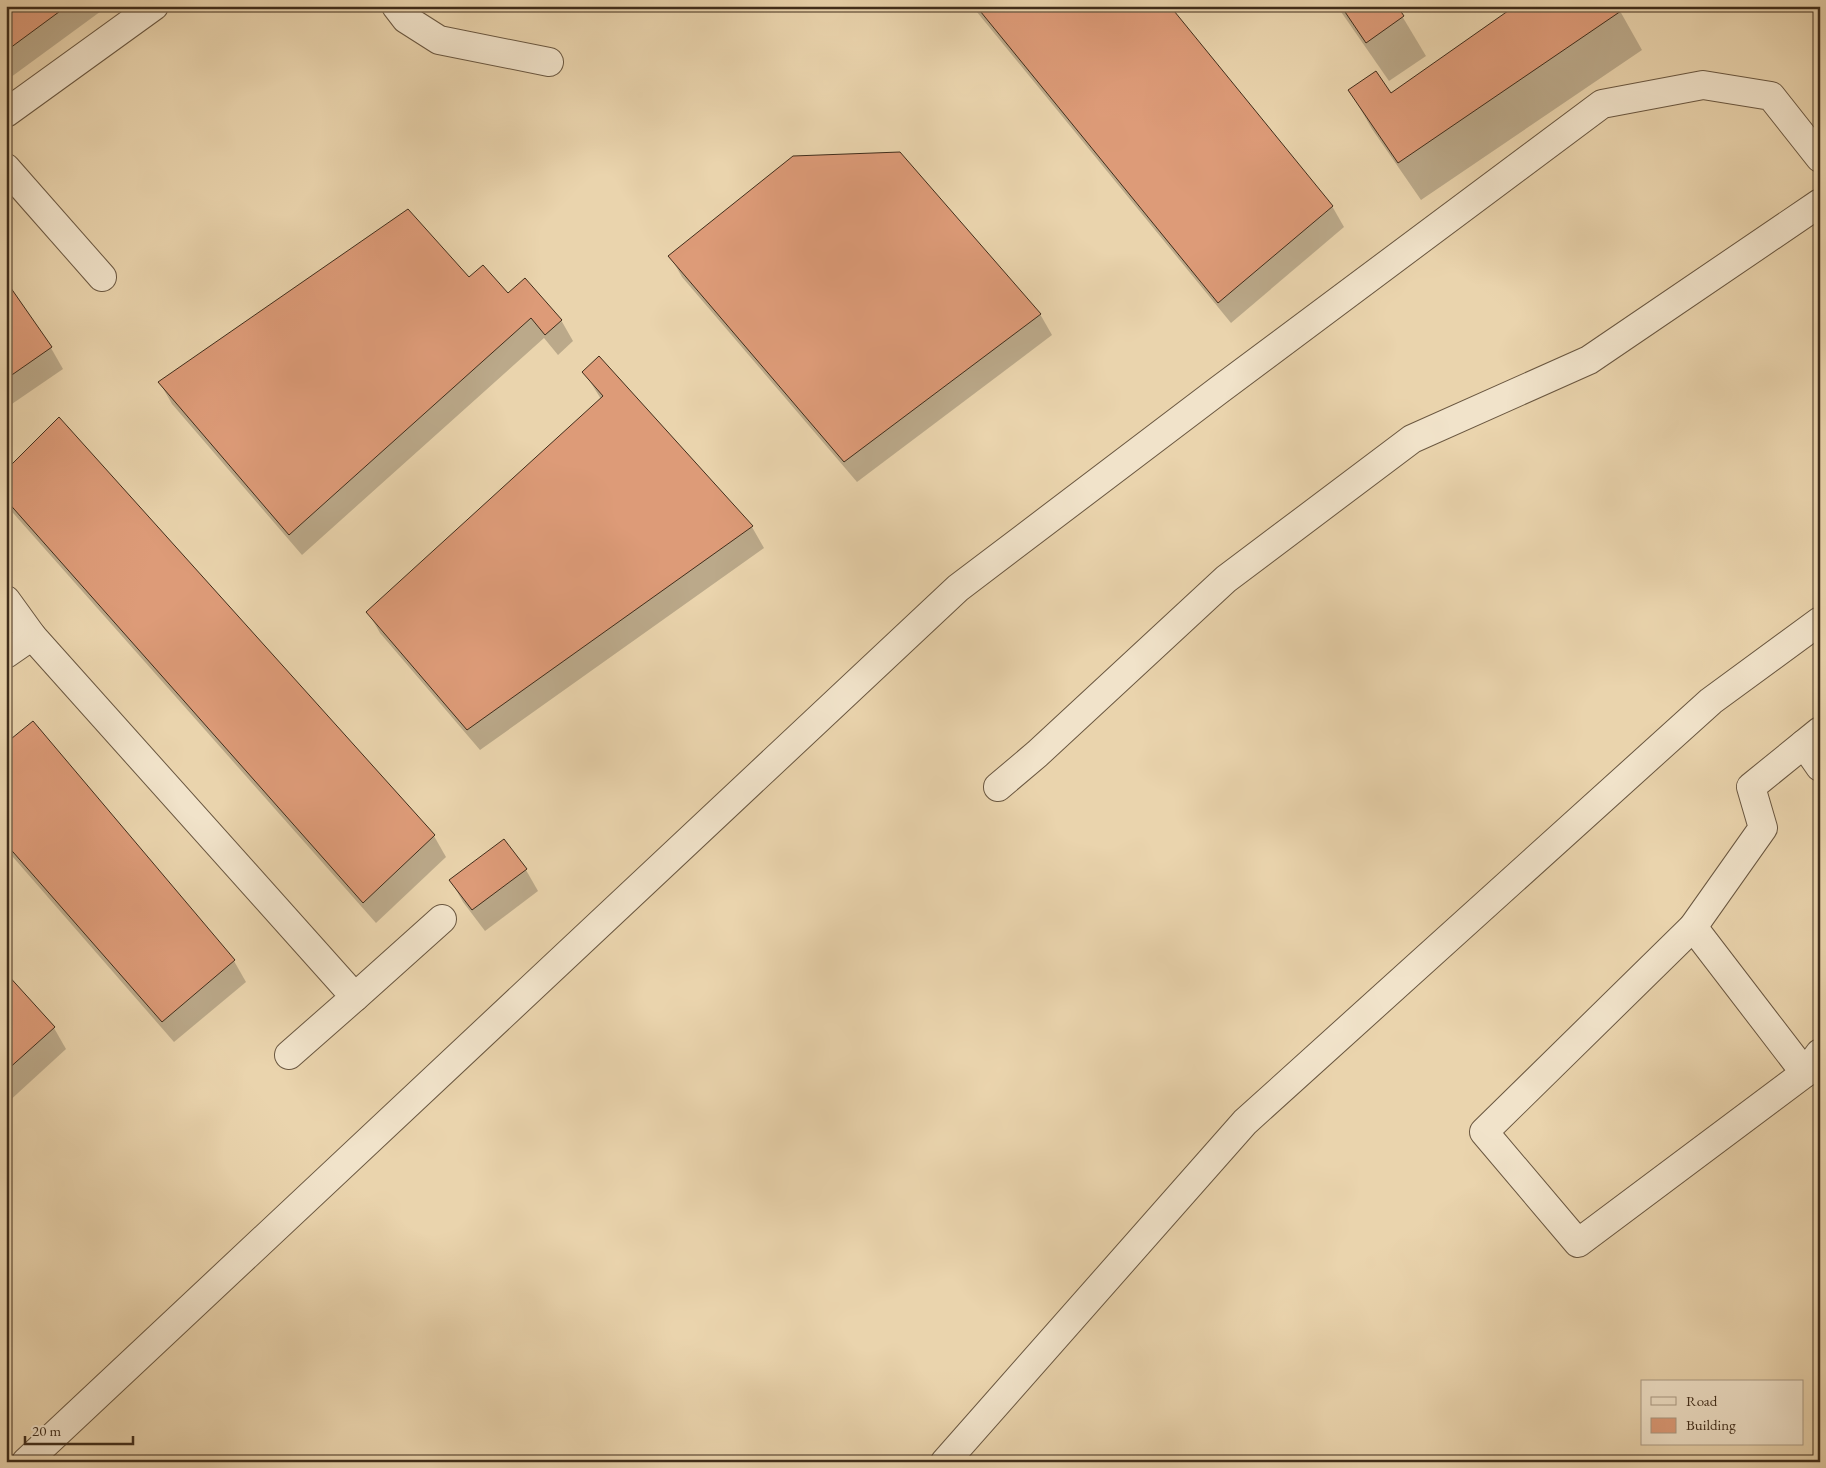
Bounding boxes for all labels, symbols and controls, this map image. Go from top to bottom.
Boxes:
legend [1641,1380,1804,1446]
text: Road [1686,1391,1718,1410]
scale bar [25,1413,132,1445]
text: Building [1686,1415,1736,1434]
text: 20 m [32,1421,61,1440]

